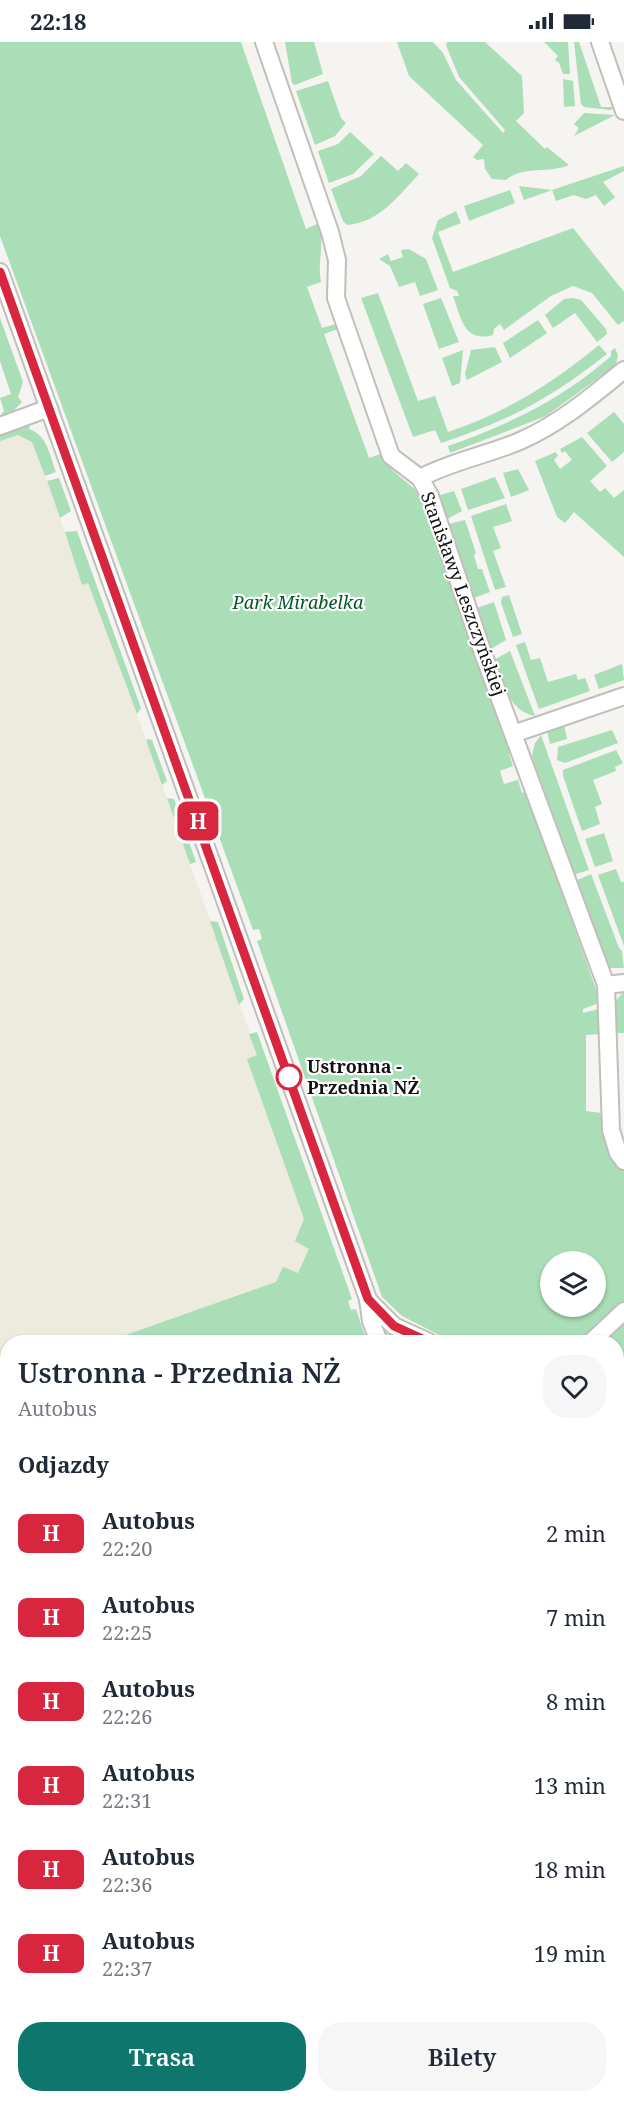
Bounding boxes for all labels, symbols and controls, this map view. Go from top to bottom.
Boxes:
text: 22:18 [30,6,86,36]
street label: Stanisławy Leszczyńskiej [416,488,512,699]
park label: Park Mirabelka [232,590,364,614]
line badge: H [178,802,218,840]
text: H [189,807,207,835]
place label: Ustronna - Przednia NŻ [307,1054,419,1099]
marker: Ustronna - Przednia NŻ [276,1064,302,1090]
map controls [540,1251,606,1317]
button: layers [540,1251,606,1317]
text: Ustronna - Przednia NŻ [18,1353,341,1391]
button: heart [543,1355,606,1418]
text: Autobus [18,1395,97,1422]
text: Odjazdy [18,1449,109,1479]
text: Autobus [102,1505,195,1535]
text: 2 min [546,1518,606,1548]
text: H [42,1519,60,1547]
text: 22:20 [102,1535,152,1562]
text: Autobus [102,1589,195,1619]
text: 7 min [546,1602,606,1632]
text: H [42,1603,60,1631]
text: 22:25 [102,1619,152,1646]
text: Autobus [102,1673,195,1703]
text: 8 min [546,1686,606,1716]
text: H [42,1687,60,1715]
text: 22:26 [102,1703,152,1730]
text: Autobus [102,1757,195,1787]
text: 13 min [534,1770,606,1800]
text: H [42,1771,60,1799]
text: 22:31 [102,1787,152,1814]
text: Autobus [102,1841,195,1871]
text: 18 min [534,1854,606,1884]
text: H [42,1855,60,1883]
text: 22:36 [102,1871,152,1898]
text: Autobus [102,1925,195,1955]
text: 19 min [534,1938,606,1968]
text: H [42,1939,60,1967]
text: 22:37 [102,1955,152,1982]
button: Trasa [18,2022,306,2091]
button: Bilety [318,2022,606,2091]

